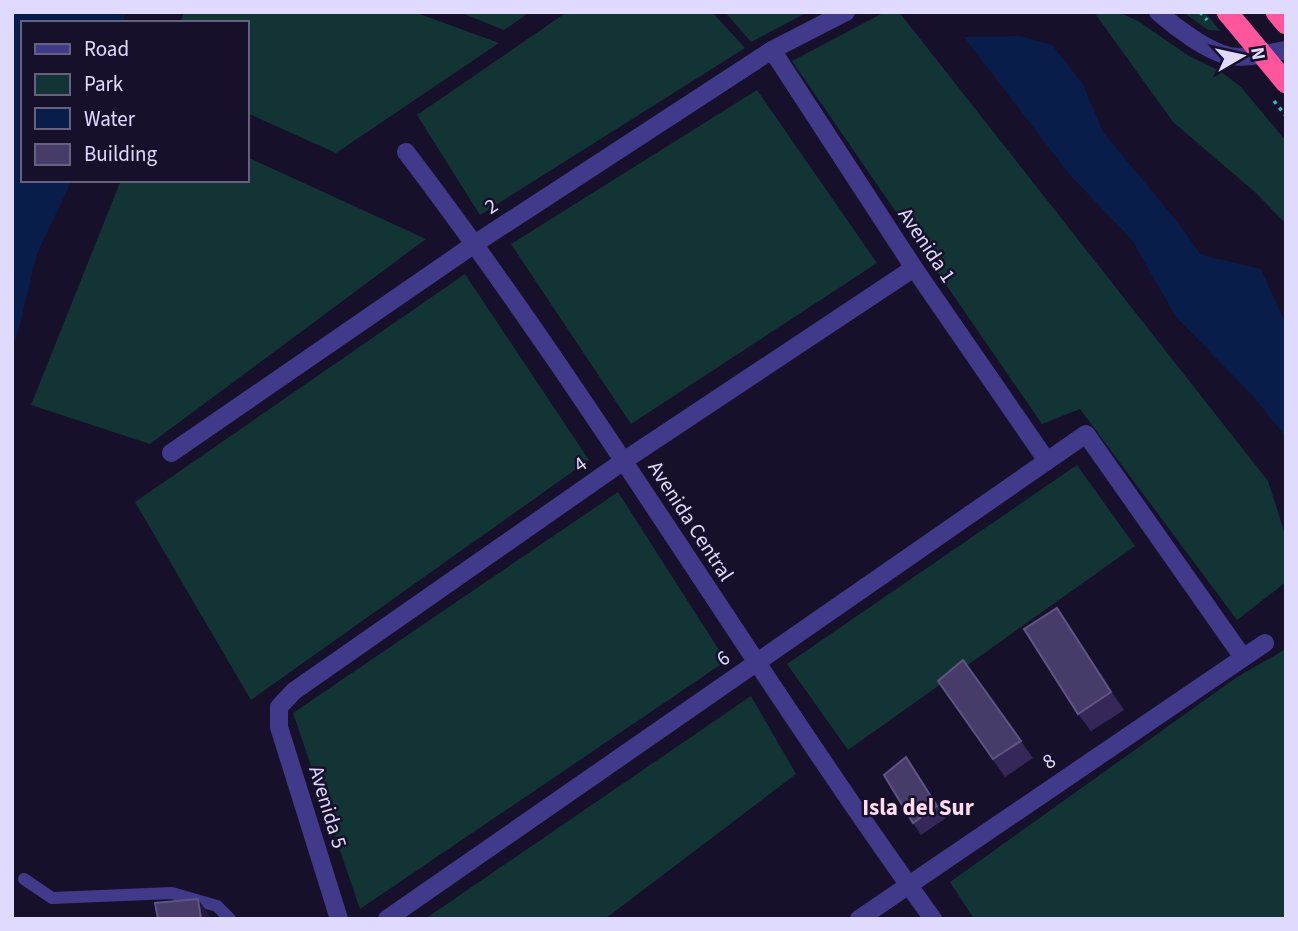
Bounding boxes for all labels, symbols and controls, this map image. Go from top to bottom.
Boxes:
legend [21,21,248,182]
north arrow [1207,21,1277,91]
text: Road [84,34,129,64]
text: N [1243,45,1272,62]
text: Park [84,69,124,99]
text: Water [84,104,136,134]
text: Building [84,139,158,169]
street label: 2 [478,191,504,221]
street label: Avenida 1 [891,201,963,289]
street label: 4 [567,449,593,479]
street label: Avenida Central [641,455,741,587]
street label: 6 [710,643,736,673]
street label: 8 [1036,746,1062,776]
street label: Avenida 5 [301,762,355,852]
district label: Isla del Sur [862,791,975,824]

